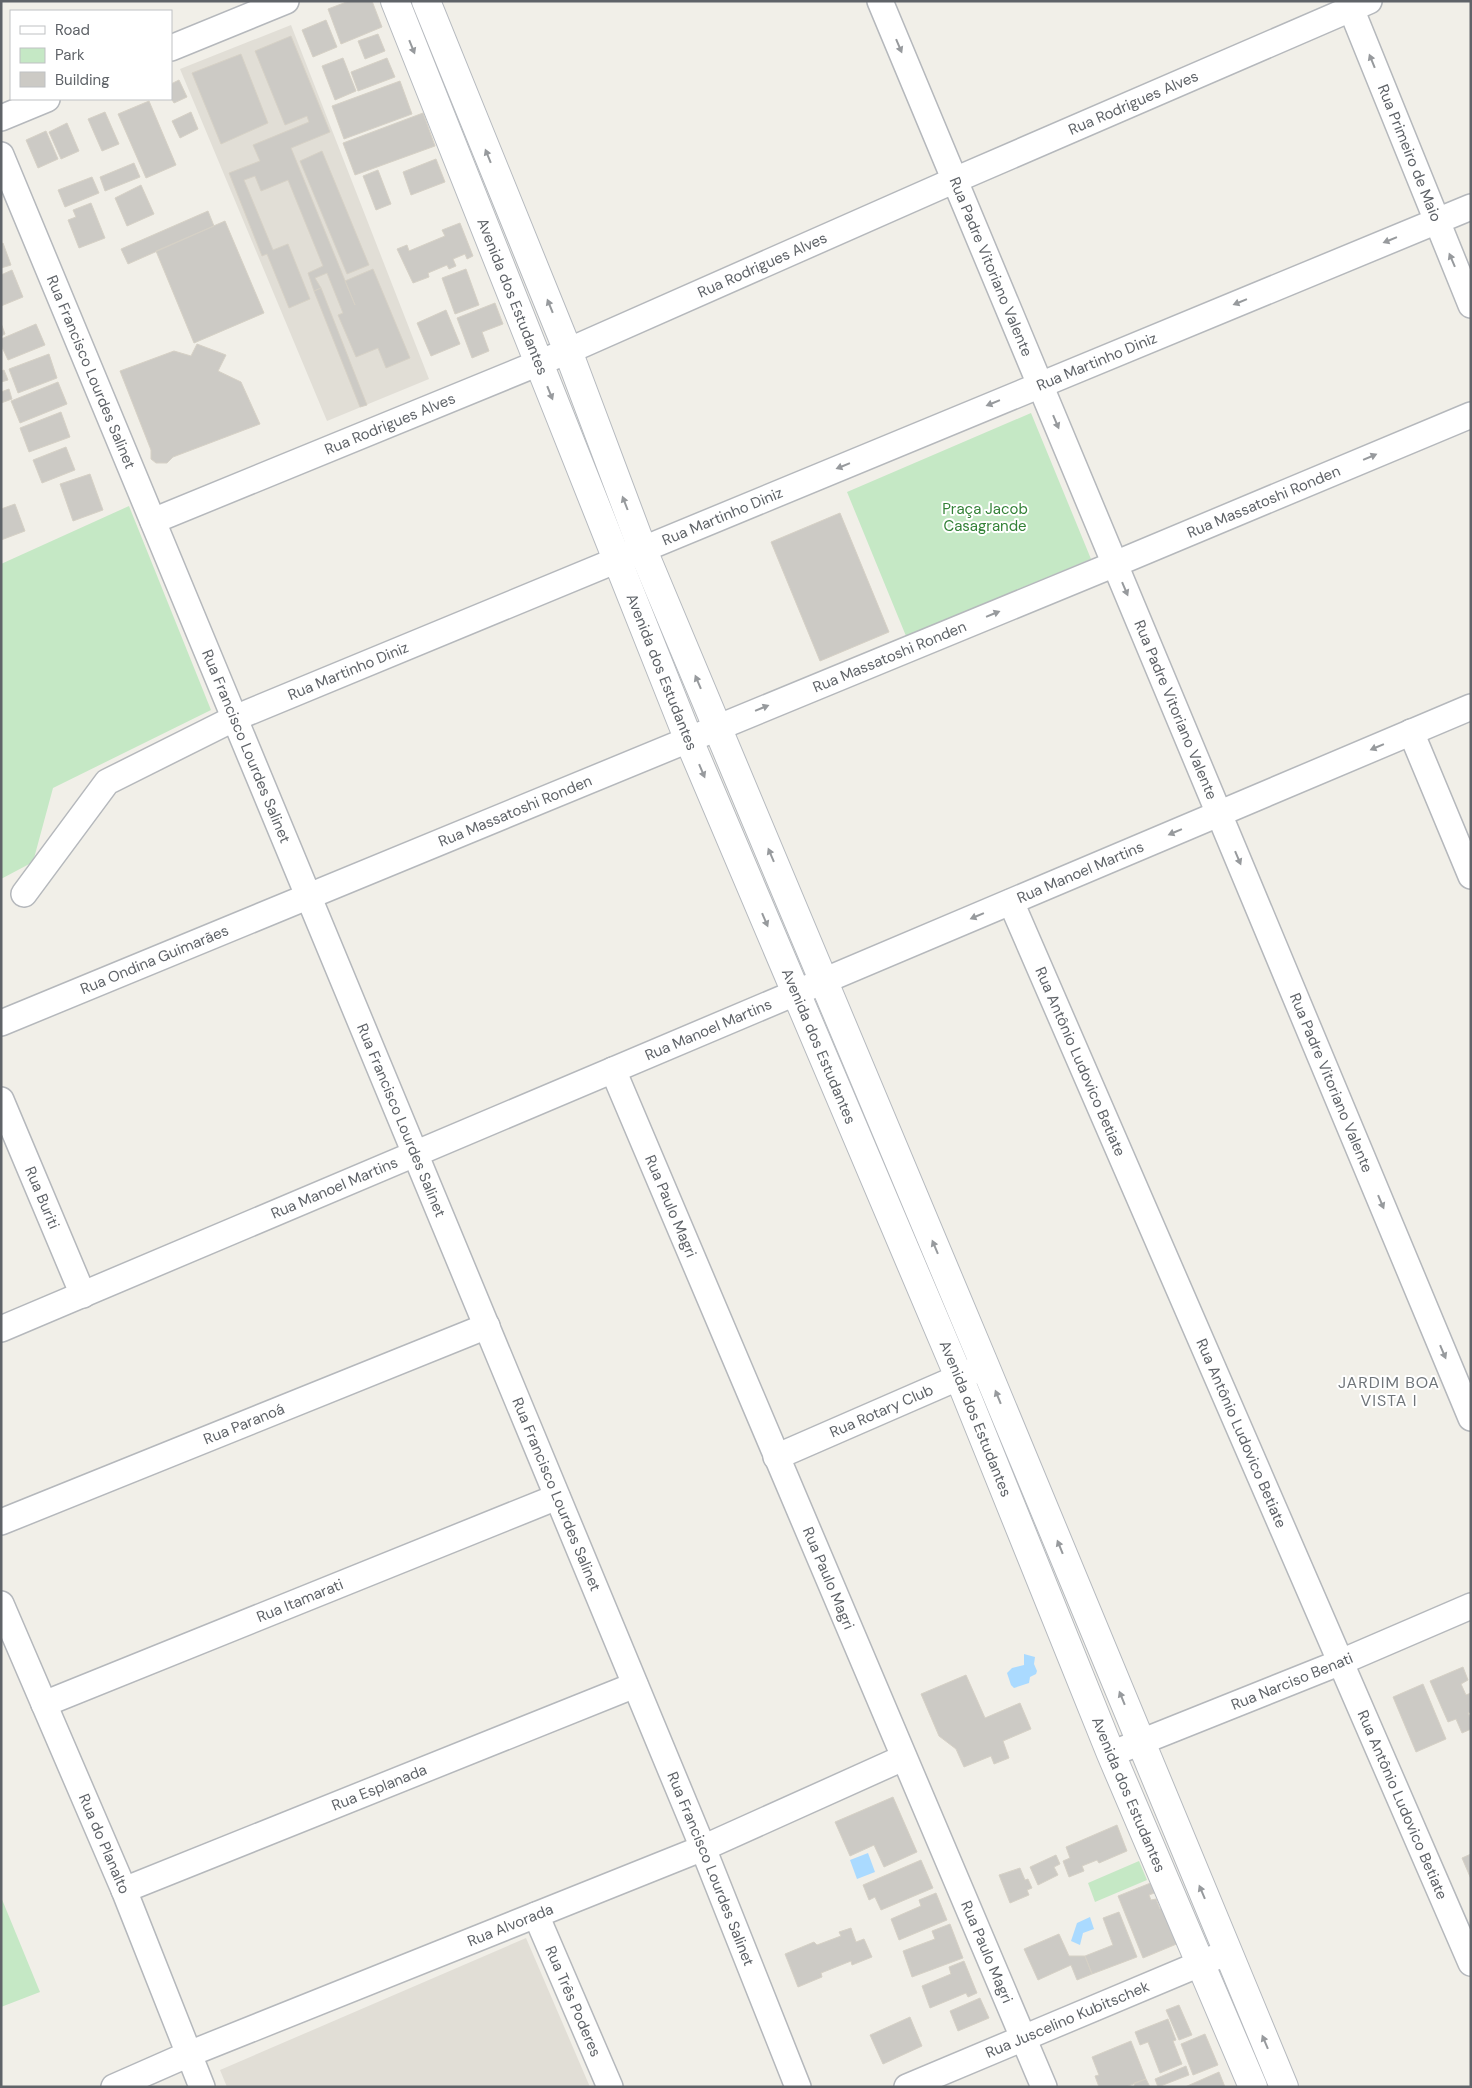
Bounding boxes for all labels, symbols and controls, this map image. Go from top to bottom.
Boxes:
legend [10,10,172,100]
text: Road [55,20,90,40]
one-way arrow [409,39,417,54]
one-way arrow [895,39,903,54]
text: Park [55,45,85,65]
one-way arrow [1368,53,1376,68]
street label: Rua Rodrigues Alves [1065,66,1202,140]
text: Building [55,70,110,90]
street label: Rua Primeiro de Maio [1373,81,1446,225]
one-way arrow [484,148,492,163]
street label: Rua Padre Vitoriano Valente [945,174,1037,360]
street label: Avenida dos Estudantes [472,215,553,378]
street label: Rua Rodrigues Alves [695,228,830,302]
one-way arrow [1383,236,1398,244]
one-way arrow [1448,252,1456,267]
street label: Rua Francisco Lourdes Salinet [42,272,140,472]
one-way arrow [1233,298,1247,306]
one-way arrow [545,299,553,313]
street label: Rua Martinho Diniz [1033,328,1160,396]
one-way arrow [546,386,554,400]
street label: Rua Rodrigues Alves [322,388,458,460]
one-way arrow [986,400,1000,408]
one-way arrow [1052,415,1060,430]
one-way arrow [1363,453,1378,461]
street label: Rua Massatoshi Ronden [1184,461,1343,543]
one-way arrow [836,462,850,470]
street label: Rua Martinho Diniz [659,483,786,550]
one-way arrow [621,495,629,510]
park label: Praça Jacob Casagrande [942,499,1028,536]
one-way arrow [1121,582,1129,597]
street label: Avenida dos Estudantes [622,591,702,753]
one-way arrow [986,609,1000,617]
street label: Rua Massatoshi Ronden [810,616,969,697]
street label: Rua Padre Vitoriano Valente [1129,617,1222,803]
street label: Rua Martinho Diniz [285,637,412,705]
street label: Rua Francisco Lourdes Salinet [197,646,295,846]
one-way arrow [694,674,701,689]
one-way arrow [755,704,770,712]
one-way arrow [1370,743,1385,751]
one-way arrow [698,764,706,779]
street label: Rua Massatoshi Ronden [435,771,595,852]
one-way arrow [1168,828,1182,836]
street label: Rua Manoel Martins [1014,837,1147,908]
one-way arrow [767,847,775,862]
one-way arrow [1234,851,1242,866]
one-way arrow [762,913,770,927]
one-way arrow [970,913,984,921]
street label: Rua Ondina Guimarães [77,920,232,999]
street label: Rua Antônio Ludovico Betiate [1030,964,1130,1159]
street label: Avenida dos Estudantes [777,966,861,1127]
street label: Rua Padre Vitoriano Valente [1285,990,1377,1175]
street label: Rua Manoel Martins [642,994,775,1065]
street label: Rua Francisco Lourdes Salinet [352,1021,450,1220]
street label: Rua Manoel Martins [268,1152,401,1224]
street label: Rua Paulo Magri [640,1152,701,1261]
street label: Rua Buriti [20,1163,64,1232]
one-way arrow [1377,1195,1385,1210]
one-way arrow [931,1240,939,1254]
street label: Rua Antônio Ludovico Betiate [1191,1335,1291,1531]
street label: Avenida dos Estudantes [935,1337,1016,1500]
one-way arrow [1440,1345,1448,1359]
district label: JARDIM BOA VISTA I [1338,1372,1440,1411]
street label: Rua Rotary Club [827,1380,936,1442]
one-way arrow [994,1390,1002,1404]
street label: Rua Francisco Lourdes Salinet [507,1395,605,1594]
street label: Rua Paranoá [201,1399,287,1449]
street label: Rua Paulo Magri [798,1524,859,1633]
one-way arrow [1056,1539,1064,1554]
street label: Rua Itamarati [254,1574,346,1627]
street label: Rua Narciso Benati [1228,1648,1356,1715]
one-way arrow [1117,1690,1125,1705]
street label: Rua Antônio Ludovico Betiate [1353,1707,1452,1903]
street label: Avenida dos Estudantes [1087,1714,1170,1876]
street label: Rua Esplanada [329,1760,430,1816]
street label: Rua Francisco Lourdes Salinet [662,1769,759,1969]
street label: Rua do Planalto [74,1791,134,1897]
one-way arrow [1198,1885,1206,1899]
street label: Rua Paulo Magri [956,1898,1017,2006]
street label: Rua Alvorada [464,1899,556,1951]
street label: Rua Três Poderes [540,1943,606,2060]
street label: Rua Juscelino Kubitschek [982,1976,1153,2063]
one-way arrow [1261,2035,1269,2049]

